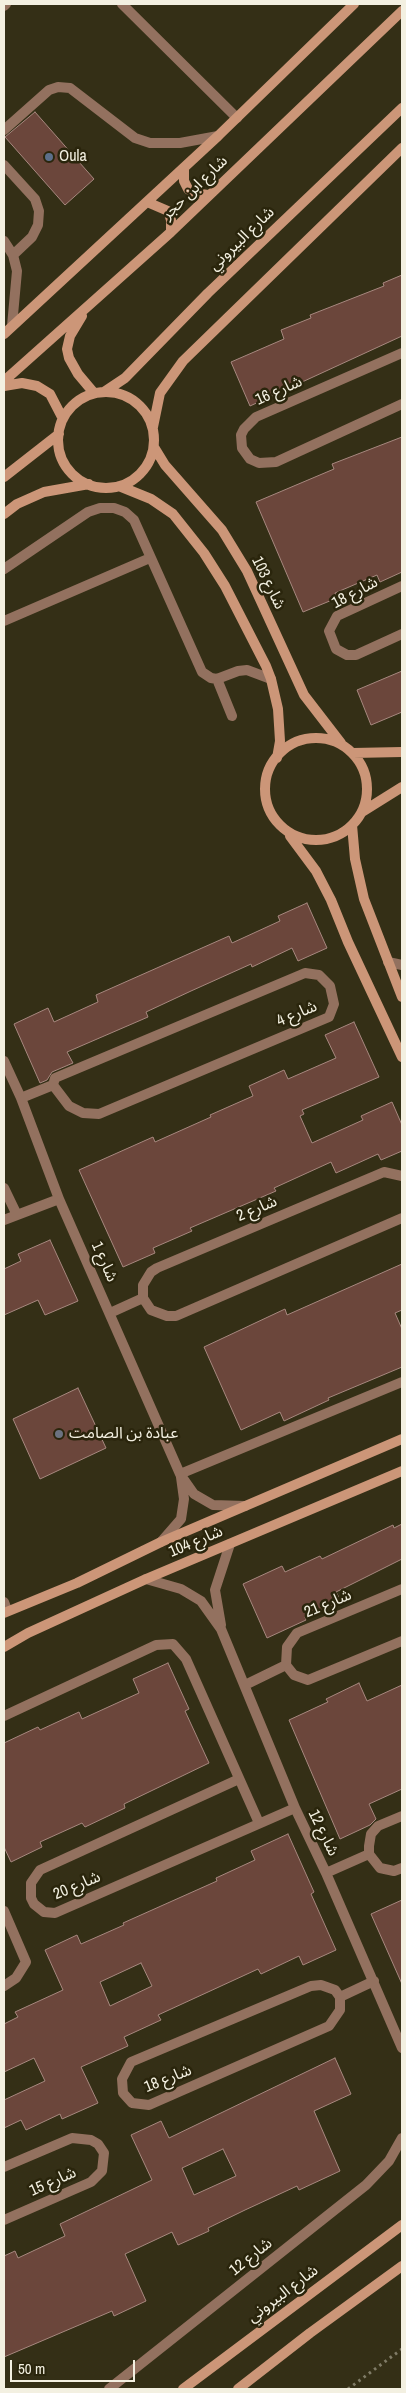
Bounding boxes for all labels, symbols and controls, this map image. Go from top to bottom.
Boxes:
place label: Oula [59,147,87,167]
marker: Oula [43,151,55,163]
street label: شارع ابن حجر [158,152,232,224]
street label: شارع البيروني [205,203,279,275]
street label: شارع 16 [253,372,305,410]
street label: شارع 103 [247,553,289,613]
street label: شارع 18 [329,573,381,613]
street label: شارع 4 [274,997,320,1031]
street label: شارع 2 [234,1192,280,1226]
street label: شارع 1 [87,1239,121,1285]
place label: عبادة بن الصامت [69,1424,178,1444]
marker: عبادة بن الصامت [53,1428,65,1440]
street label: شارع 104 [166,1522,226,1562]
street label: شارع 21 [302,1586,354,1622]
street label: شارع 12 [304,1807,342,1859]
street label: شارع 20 [51,1868,103,1904]
street label: شارع 18 [141,2061,195,2097]
street label: شارع 15 [27,2163,79,2201]
street label: شارع 12 [226,2234,276,2280]
street label: شارع البيروني [244,2261,322,2327]
scale bar [12,2350,138,2382]
text: 50 m [18,2358,45,2379]

